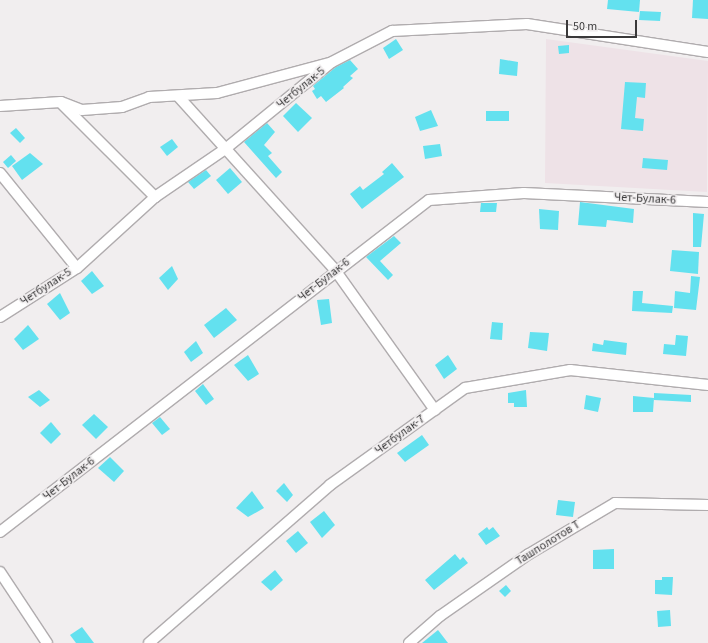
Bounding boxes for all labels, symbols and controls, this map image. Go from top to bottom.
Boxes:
scale bar [568,12,639,38]
text: 50 m [573,18,597,35]
street label: Четбулак-5 [274,64,328,112]
street label: Чет-Булак-6 [614,190,676,208]
street label: Чет-Булак-6 [295,255,353,305]
street label: Четбулак-5 [18,265,74,309]
street label: Четбулак-7 [372,412,428,458]
street label: Чет-Булак-6 [40,454,98,504]
street label: Ташполотов Т [513,518,583,568]

